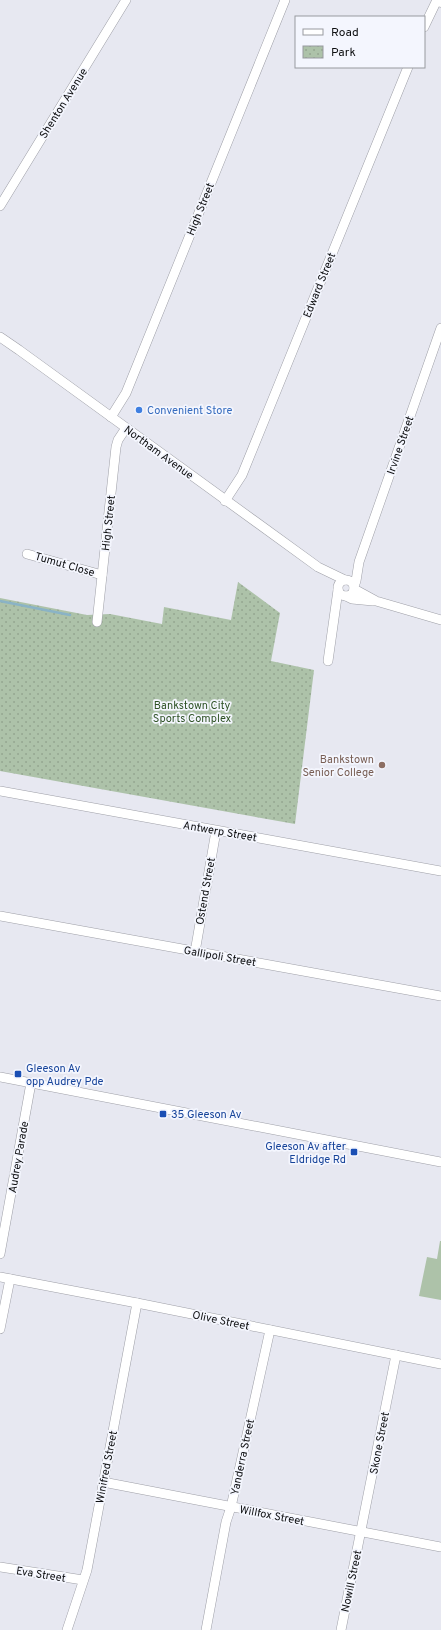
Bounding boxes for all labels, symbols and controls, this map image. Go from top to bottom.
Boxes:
legend [295,16,425,68]
text: Road [331,25,359,41]
text: Park [331,45,356,61]
street label: Shenton Avenue [37,66,91,141]
street label: High Street [184,181,218,238]
street label: Edward Street [300,251,339,320]
place label: Convenient Store [147,404,232,418]
marker: Convenient Store [134,405,144,415]
street label: Irvine Street [384,414,418,476]
street label: Northam Avenue [121,423,196,483]
street label: High Street [99,495,119,552]
street label: Tumut Close [33,550,96,580]
park label: Bankstown City Sports Complex [153,699,232,726]
place label: Bankstown Senior College [302,753,374,780]
marker: Bankstown Senior College [377,760,387,770]
street label: Antwerp Street [182,819,258,845]
street label: Ostend Street [193,856,219,926]
street label: Gallipoli Street [183,944,257,970]
place label: Gleeson Av opp Audrey Pde [26,1062,104,1089]
marker: Gleeson Av opp Audrey Pde [13,1069,23,1079]
place label: 35 Gleeson Av [171,1108,242,1122]
marker: 35 Gleeson Av [158,1109,168,1119]
street label: Audrey Parade [6,1120,32,1194]
place label: Gleeson Av after Eldridge Rd [265,1140,347,1167]
marker: Gleeson Av after Eldridge Rd [349,1147,359,1157]
street label: Olive Street [191,1308,251,1334]
street label: Skone Street [367,1411,393,1476]
street label: Yanderra Street [228,1418,258,1497]
street label: Winifred Street [93,1430,121,1505]
street label: Willfox Street [238,1503,305,1529]
street label: Nowill Street [339,1549,365,1614]
street label: Eva Street [15,1564,67,1586]

